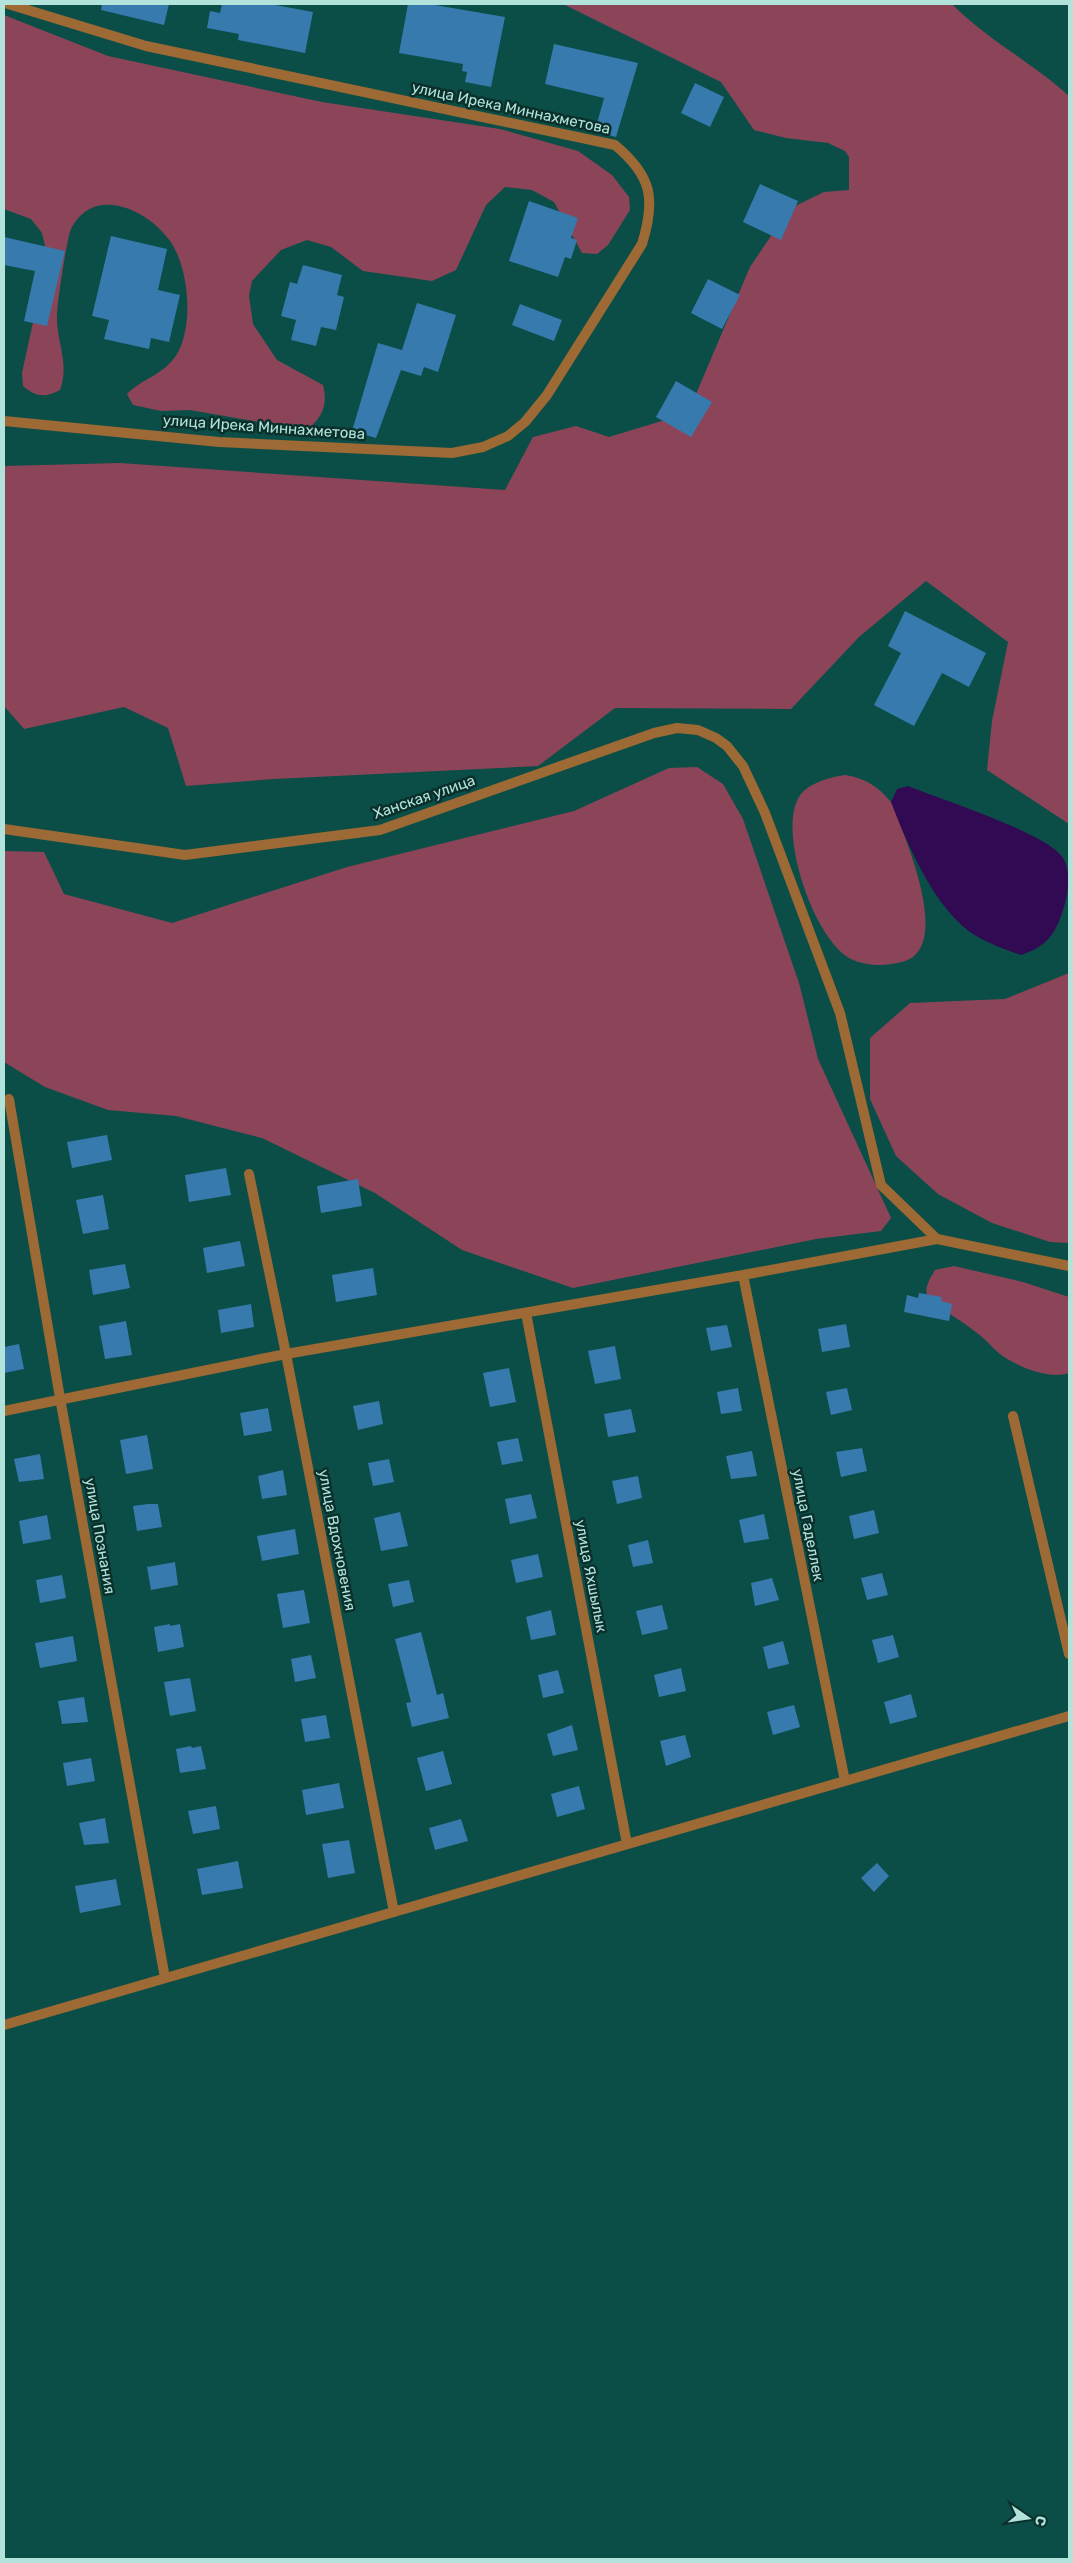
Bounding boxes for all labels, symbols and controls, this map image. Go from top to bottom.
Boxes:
street label: улица Ирека Миннахметова [410,78,612,138]
street label: улица Ирека Миннахметова [162,411,366,443]
street label: Ханская улица [371,771,477,823]
street label: улица Гаделлек [788,1467,828,1583]
street label: улица Вдохновения [314,1468,360,1612]
street label: улица Познания [81,1476,119,1596]
street label: улица Яхшылык [571,1518,611,1634]
north arrow [1003,2493,1053,2543]
text: С [1031,2514,1050,2528]

